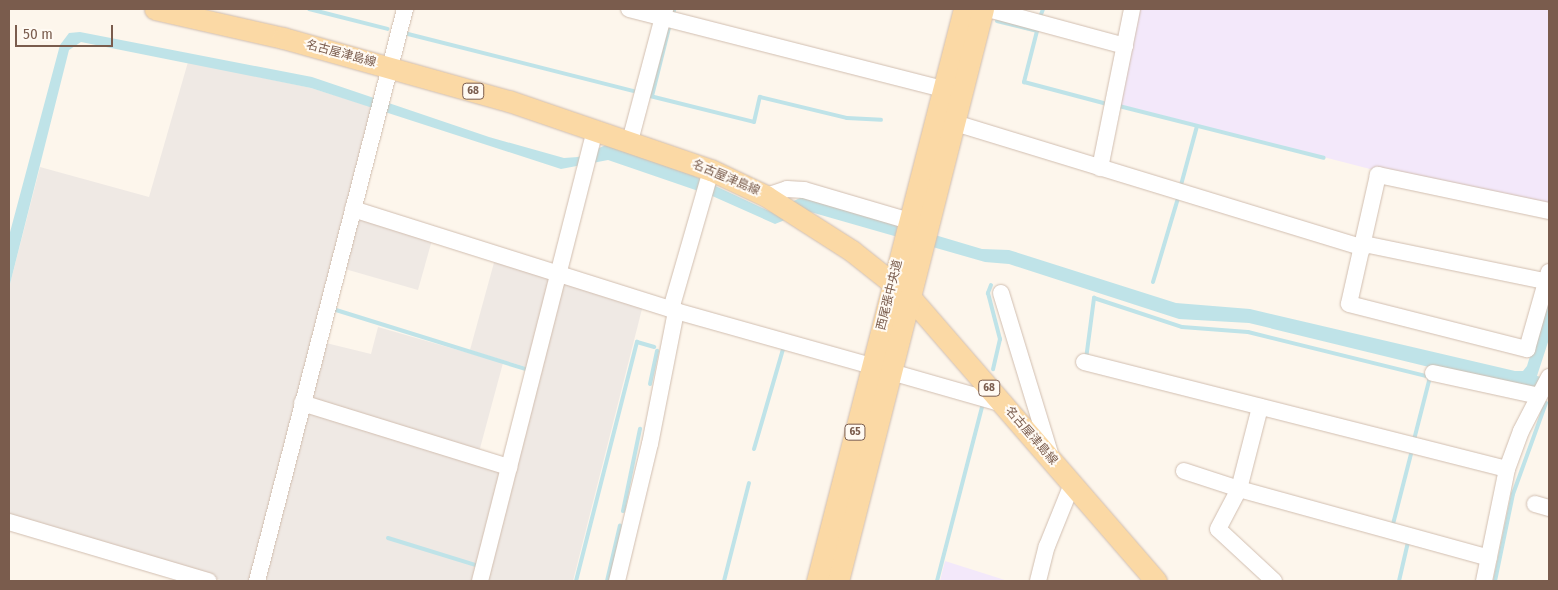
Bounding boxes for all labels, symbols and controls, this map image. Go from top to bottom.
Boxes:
scale bar [18,15,115,47]
text: 50 m [23,25,53,43]
street label: 名古屋津島線 [304,38,378,70]
road number: 68 [462,82,484,100]
street label: 名古屋津島線 [690,157,762,199]
street label: 西尾張中央道 [874,258,906,332]
road number: 68 [978,379,1000,396]
street label: 名古屋津島線 [1002,404,1060,468]
road number: 65 [844,424,866,441]

